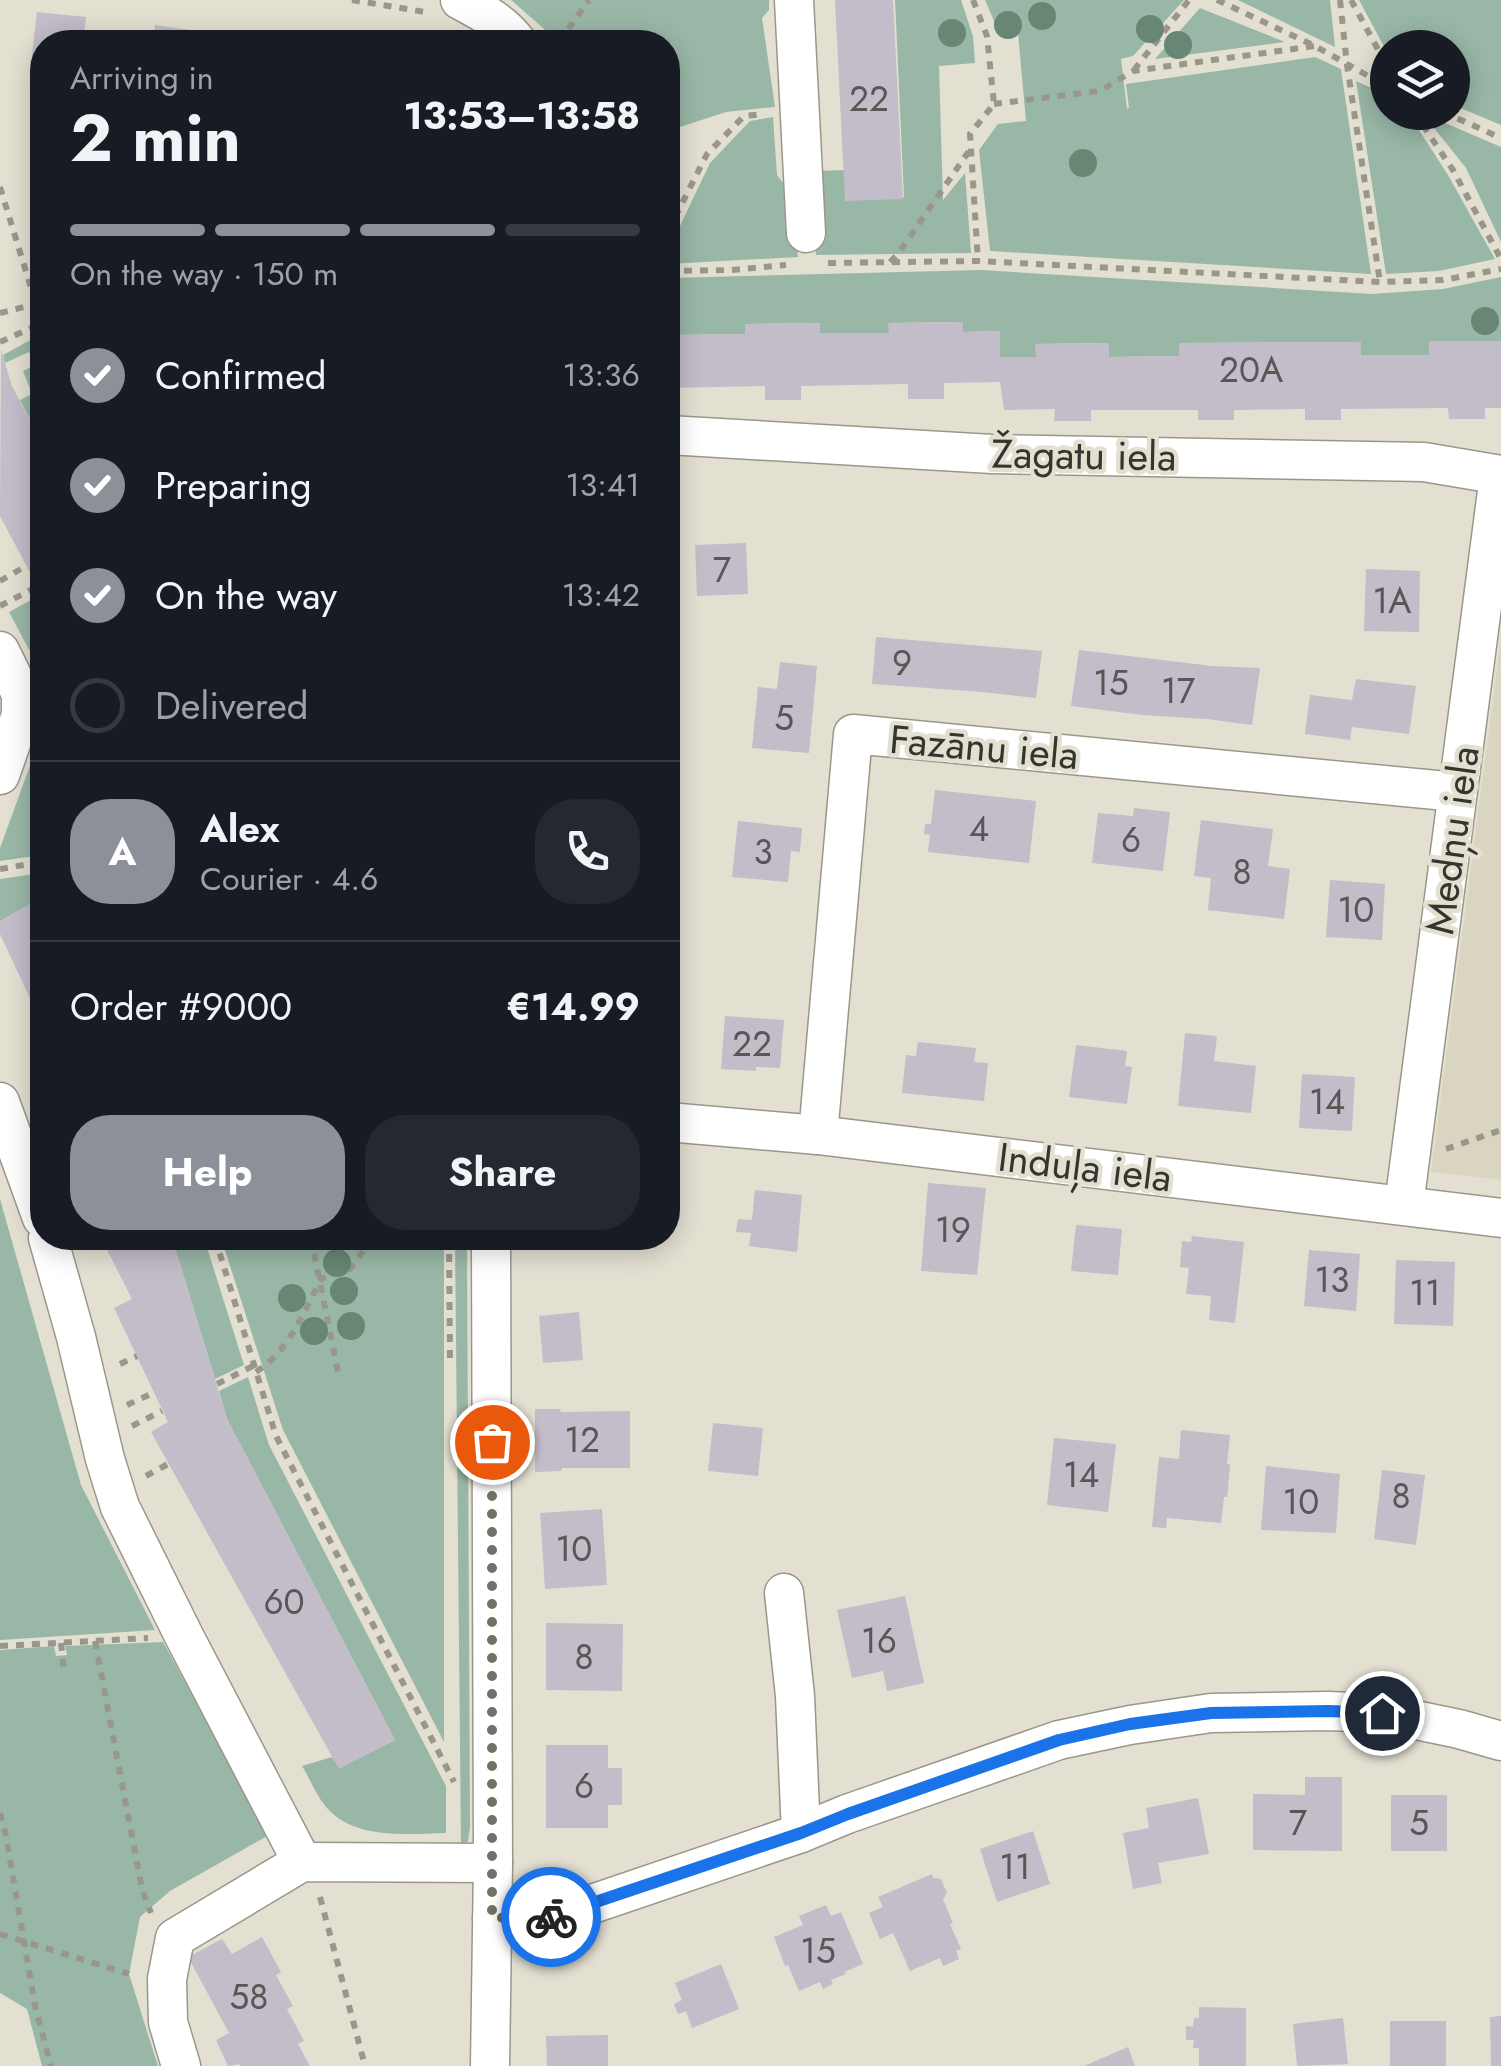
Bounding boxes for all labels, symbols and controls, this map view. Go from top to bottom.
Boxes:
map controls [1370,30,1470,130]
button: layers [1370,30,1470,130]
text: Arriving in [70,55,214,101]
house number: 22 [849,74,889,124]
text: 13:53–13:58 [403,88,640,143]
text: 2 min [70,91,241,185]
text: On the way · 150 m [70,251,338,297]
house number: 20A [1219,345,1283,395]
icon: check [70,348,125,403]
text: Confirmed [155,348,326,403]
text: 13:36 [563,352,640,398]
street label: Žagatu iela [991,424,1177,486]
icon: check [70,458,125,513]
text: Preparing [155,458,312,513]
text: 13:41 [565,462,640,508]
house number: 7 [713,545,732,595]
icon: check [70,568,125,623]
text: On the way [155,568,337,623]
text: 13:42 [562,572,640,618]
house number: 1A [1373,576,1411,626]
house number: 9 [892,638,912,688]
house number: 15 [1093,658,1129,708]
house number: 17 [1161,666,1196,716]
text: Delivered [155,678,308,733]
house number: 5 [774,693,794,743]
street label: Fazānu iela [887,710,1081,784]
street label: Medņu iela [1410,742,1494,938]
button: phone [535,799,640,904]
text: Alex [200,801,280,856]
house number: 4 [969,804,989,854]
house number: 6 [1121,815,1141,865]
text: A [109,824,136,879]
house number: 3 [753,827,773,877]
house number: 8 [1232,847,1252,897]
text: Courier · 4.6 [200,856,378,902]
house number: 10 [1338,885,1374,935]
text: Order #9000 [70,979,292,1034]
text: €14.99 [506,979,640,1034]
house number: 22 [732,1019,772,1069]
house number: 14 [1309,1077,1345,1127]
button: Help [70,1115,345,1230]
button: Share [365,1115,640,1230]
street label: Induļa iela [995,1128,1175,1206]
house number: 19 [935,1205,971,1255]
house number: 13 [1315,1255,1349,1305]
house number: 11 [1409,1268,1441,1318]
pin [450,1400,535,1485]
icon: bag [465,1415,520,1470]
house number: 12 [564,1415,600,1465]
house number: 14 [1063,1450,1099,1500]
house number: 8 [1391,1471,1411,1521]
house number: 10 [1283,1477,1319,1527]
house number: 10 [556,1524,592,1574]
house number: 60 [263,1577,305,1627]
house number: 16 [861,1616,897,1666]
house number: 8 [574,1632,594,1682]
pin [1340,1671,1425,1756]
icon: home [1355,1686,1410,1741]
house number: 6 [574,1761,594,1811]
house number: 7 [1289,1798,1308,1848]
house number: 5 [1409,1798,1429,1848]
house number: 11 [999,1842,1031,1892]
courier [501,1867,601,1967]
icon: bike [524,1890,579,1945]
house number: 15 [800,1926,836,1976]
house number: 58 [230,1972,268,2022]

